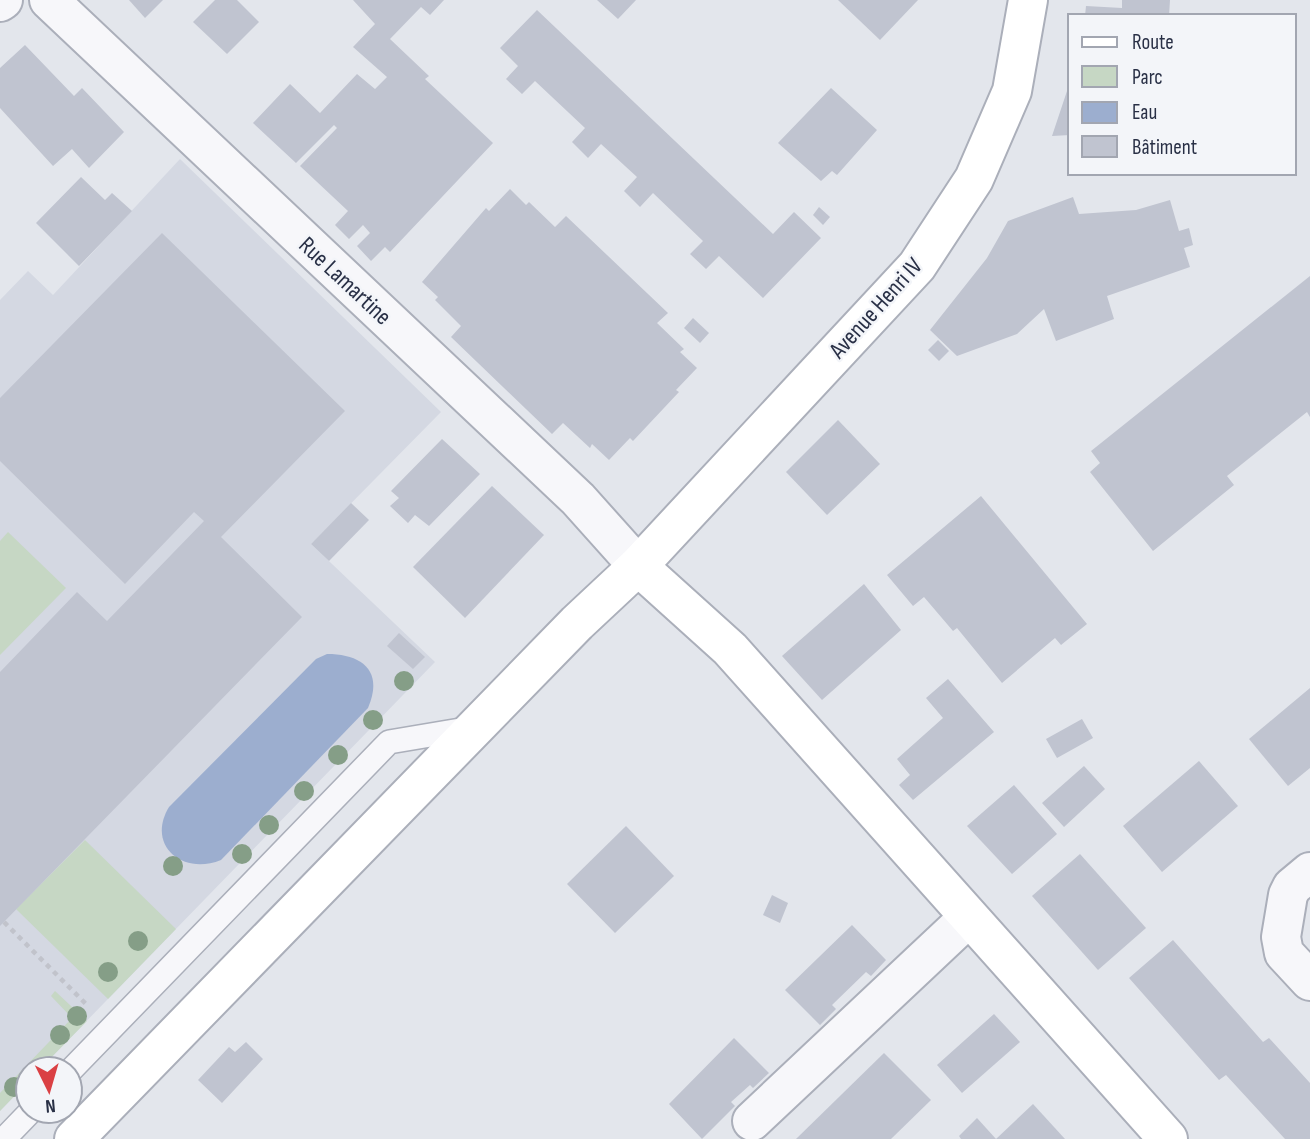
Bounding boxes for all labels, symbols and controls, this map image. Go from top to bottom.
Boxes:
legend [1068,14,1296,175]
text: Route [1132,30,1174,55]
text: Parc [1132,65,1163,90]
text: Eau [1132,100,1157,125]
text: Bâtiment [1132,135,1197,160]
street label: Rue Lamartine [293,231,397,331]
street label: Avenue Henri IV [823,252,929,365]
north arrow [14,1055,84,1125]
text: N [44,1094,56,1117]

